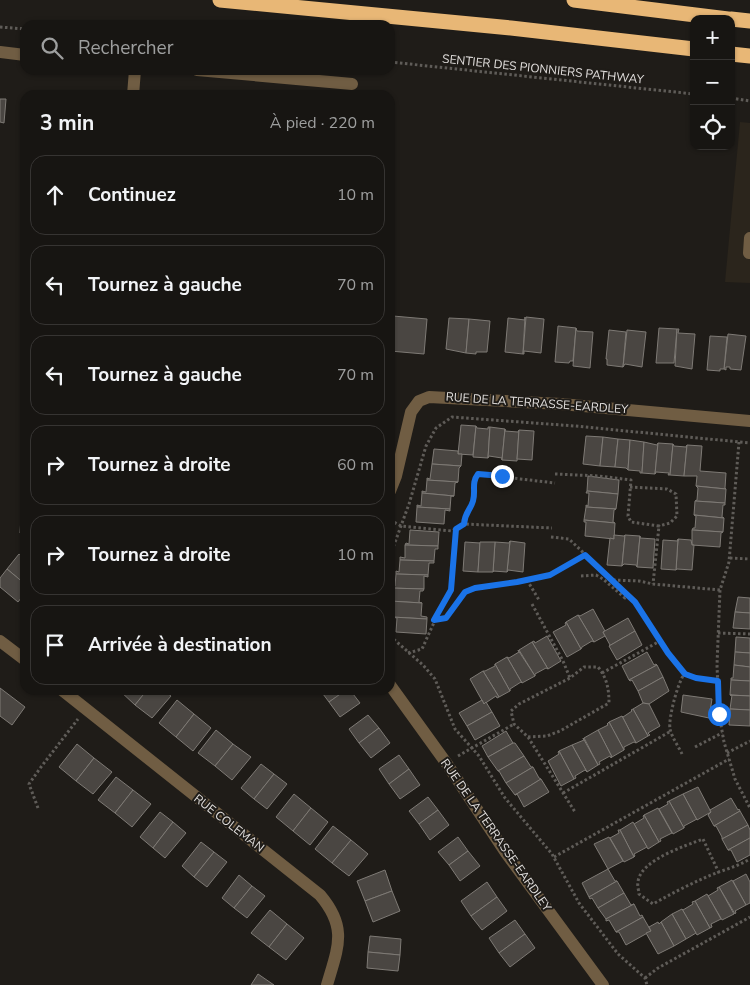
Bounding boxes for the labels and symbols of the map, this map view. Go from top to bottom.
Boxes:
street label: SENTIER DES PIONNIERS PATHWAY [441,50,645,88]
street label: RUE DE LA TERRASSE-EARDLEY [445,389,630,417]
route end [491,465,514,488]
route start [708,703,731,726]
street label: RUE DE LA TERRASSE-EARDLEY [437,756,555,915]
street label: RUE COLEMAN [190,790,268,856]

